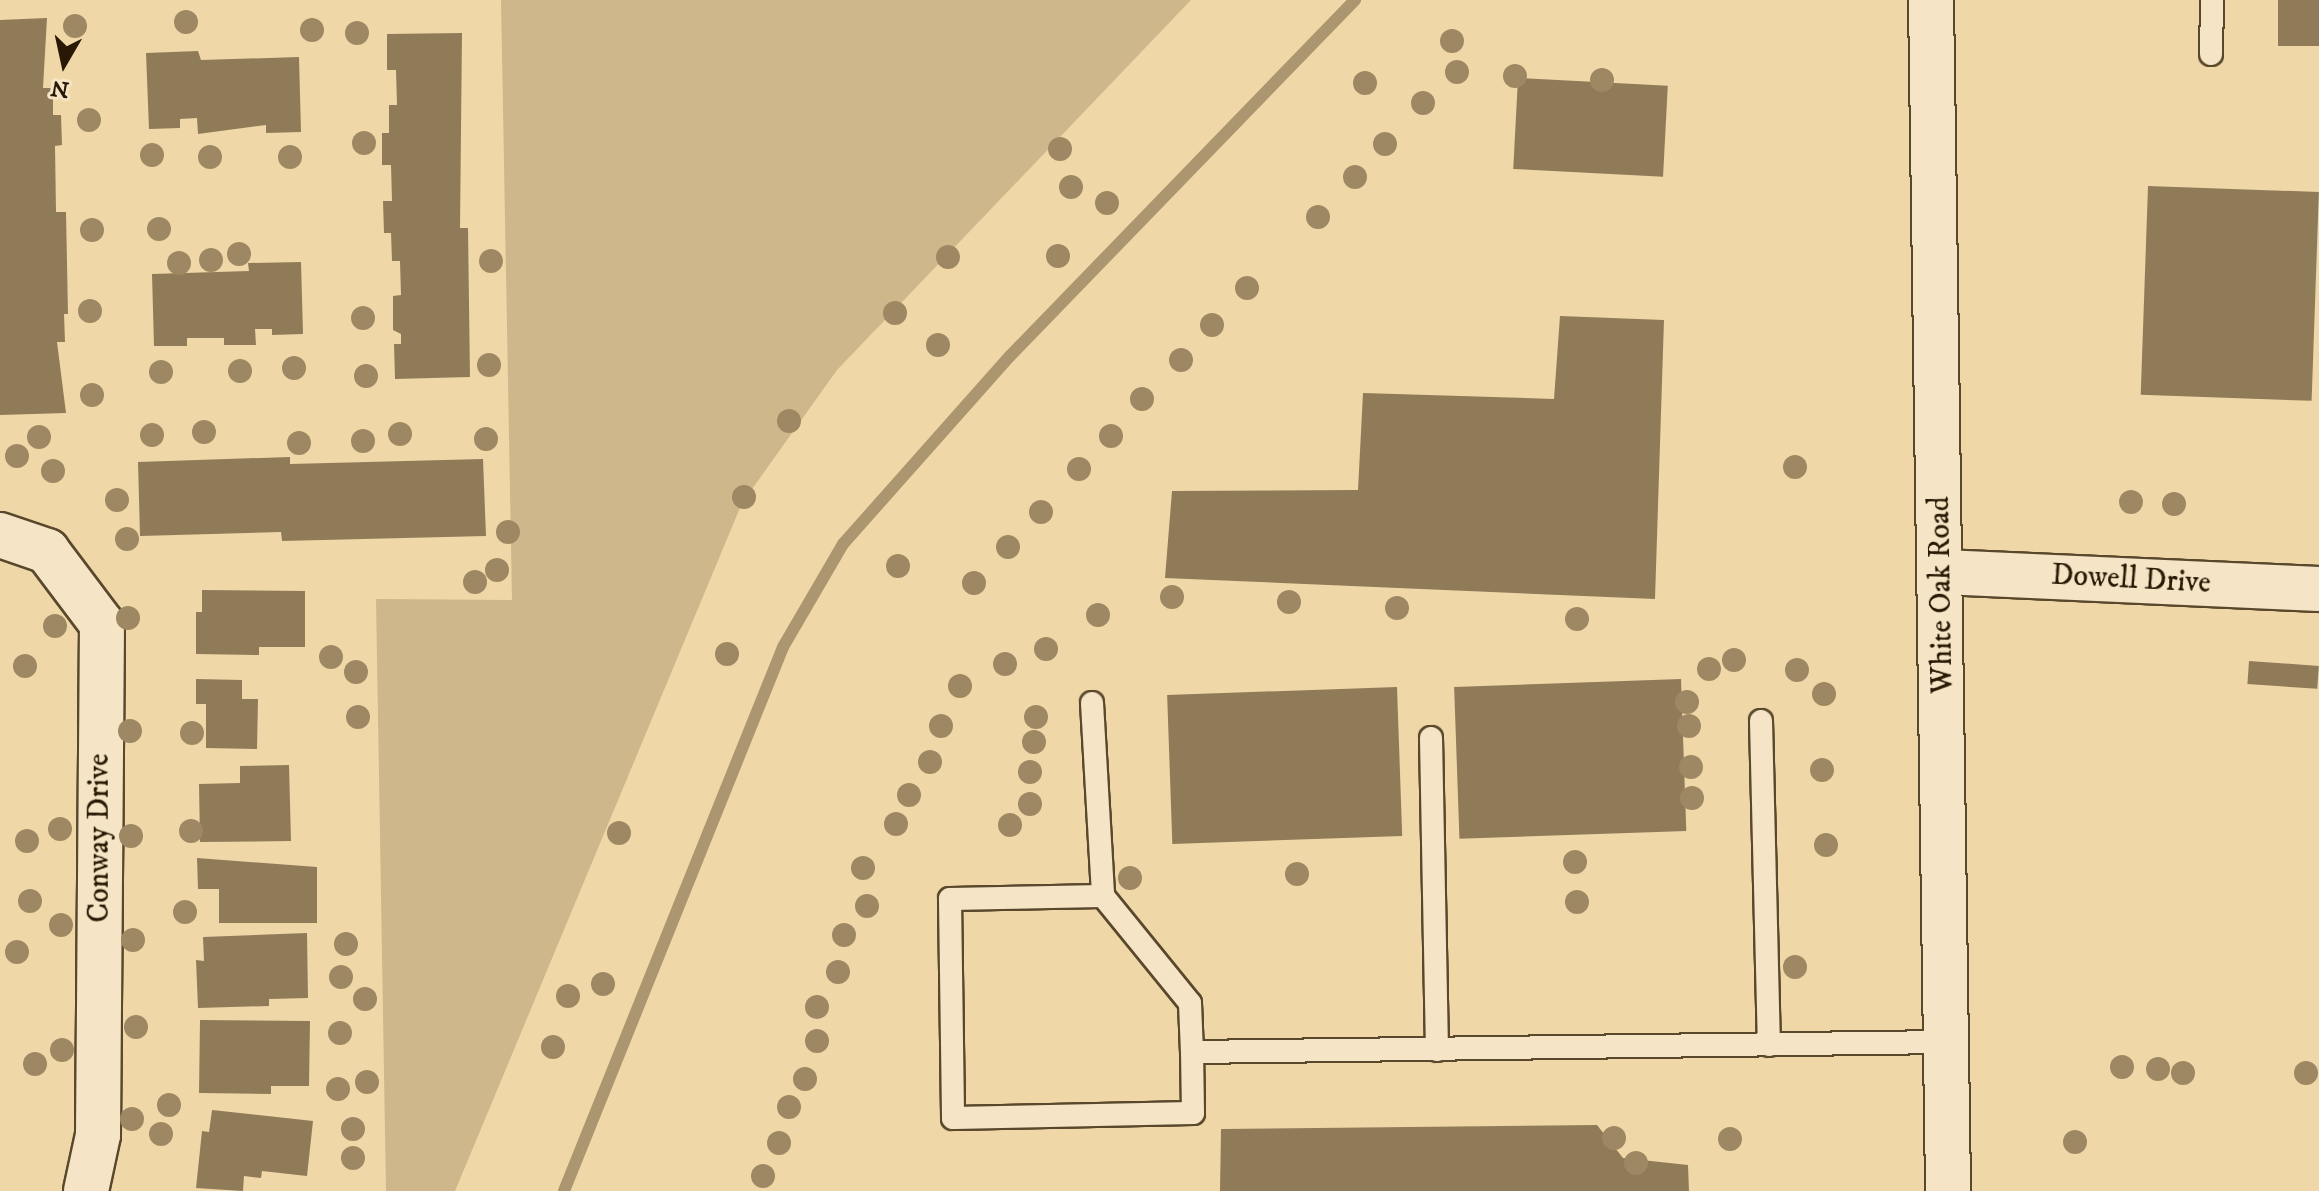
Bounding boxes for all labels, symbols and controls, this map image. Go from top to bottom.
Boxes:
north arrow [24,24,104,104]
text: N [49,73,71,103]
street label: White Oak Road [1922,496,1962,694]
street label: Dowell Drive [2050,558,2212,602]
street label: Conway Drive [82,753,118,923]

